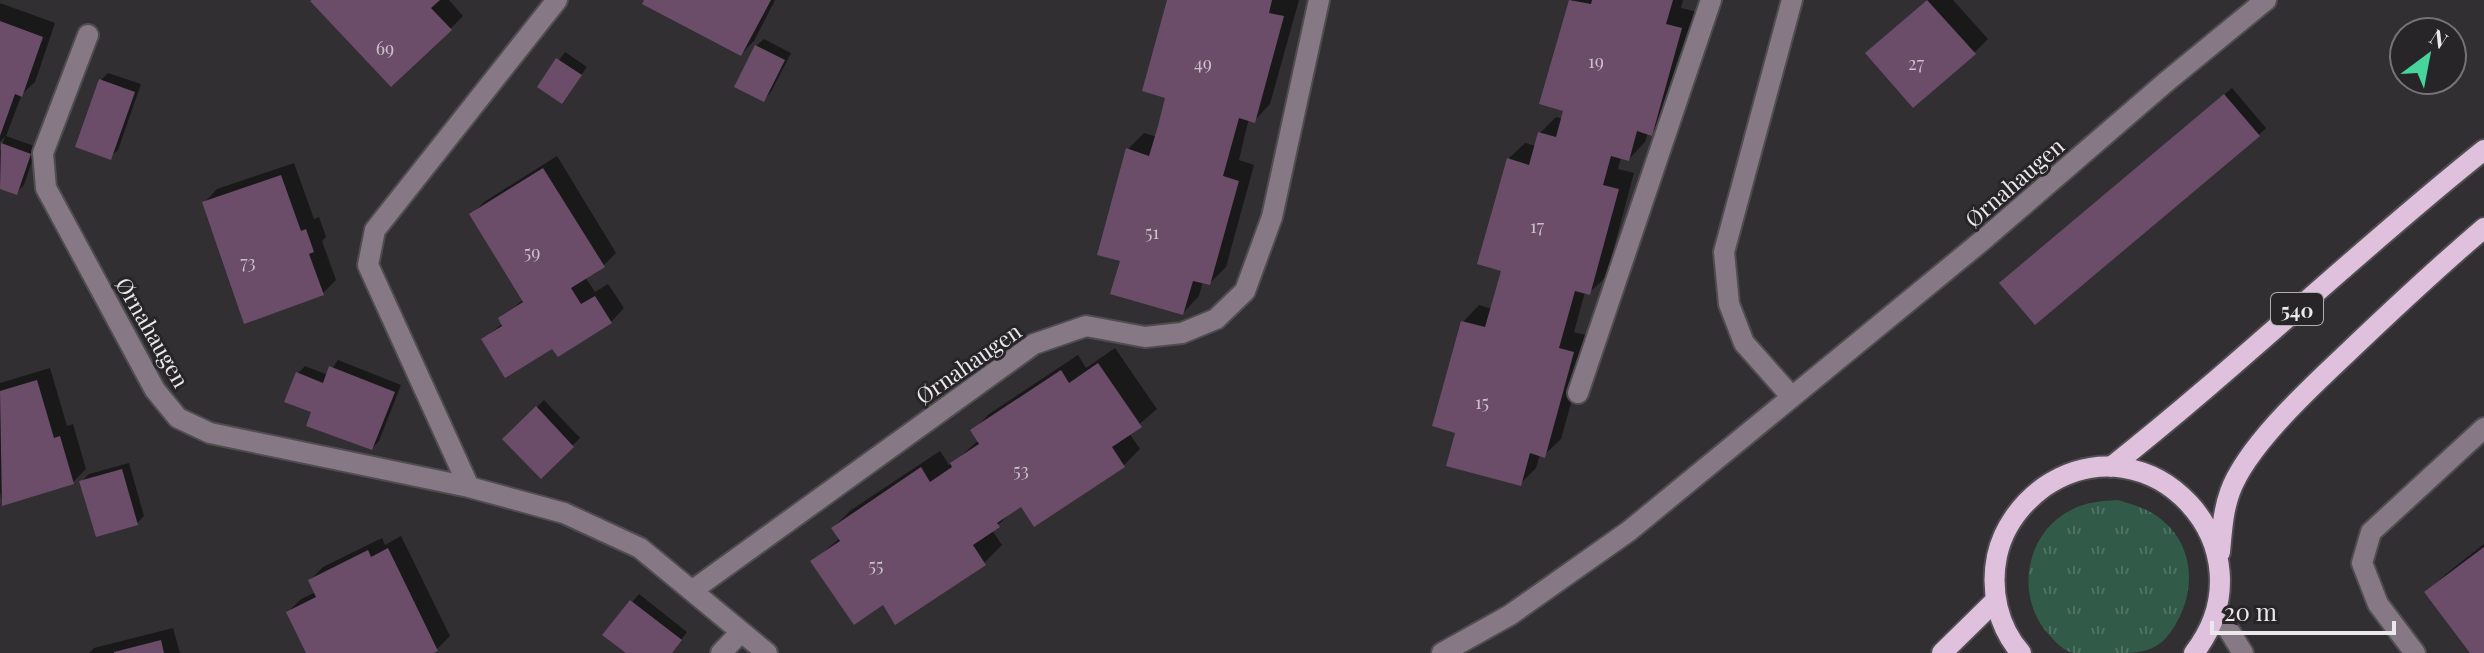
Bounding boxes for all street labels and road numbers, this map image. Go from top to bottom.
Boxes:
street label: Ørnahaugen [1958,130,2070,234]
street label: Ørnahaugen [109,271,197,393]
road number: 540 [2271,293,2323,325]
street label: Ørnahaugen [909,316,1027,410]

